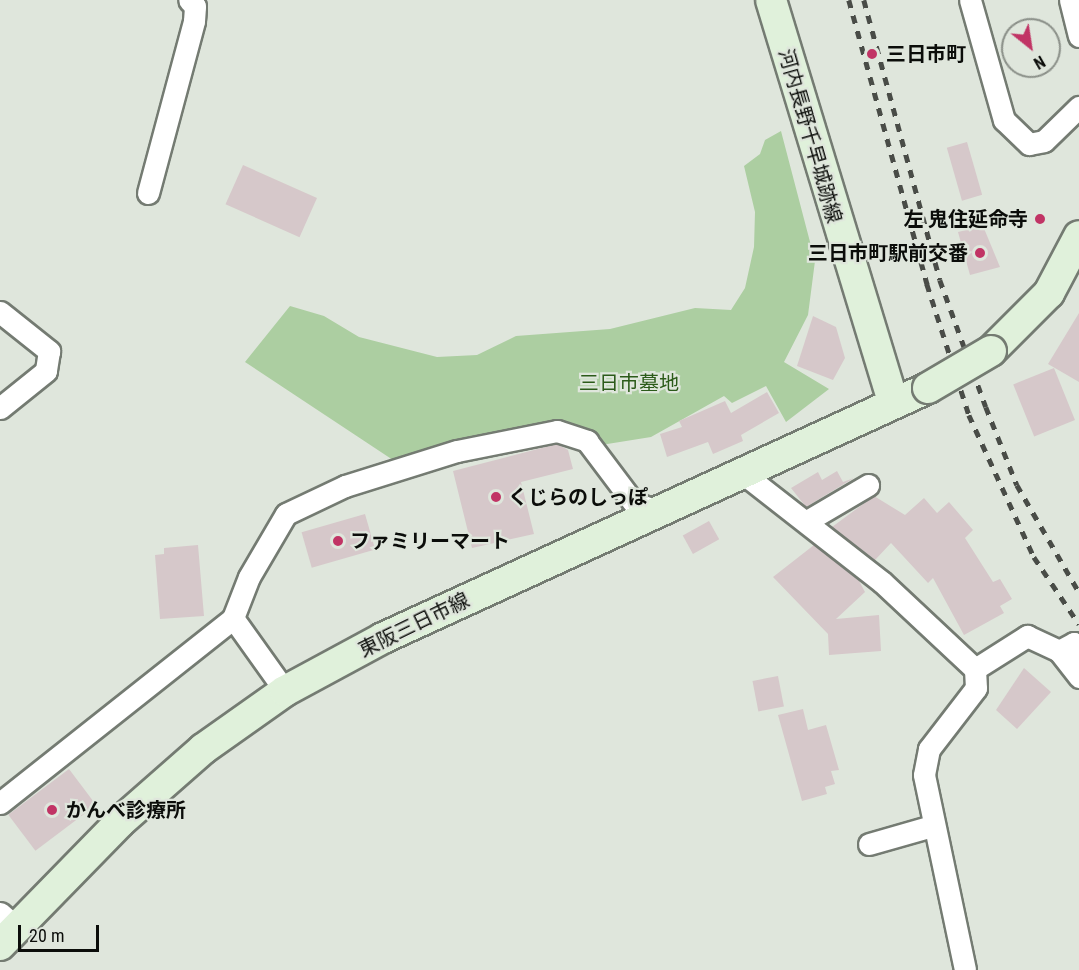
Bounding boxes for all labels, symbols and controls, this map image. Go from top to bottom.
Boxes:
north arrow [1001,18,1061,78]
place label: 三日市町 [886,42,966,66]
marker: 三日市町 [863,45,881,63]
street label: 河内長野千早城跡線 [774,46,846,226]
text: N [1030,52,1048,73]
place label: 左 鬼住延命寺 [903,207,1028,231]
marker: 左 鬼住延命寺 [1033,212,1047,226]
place label: 三日市町駅前交番 [808,241,968,265]
marker: 三日市町駅前交番 [973,246,987,260]
park label: 三日市墓地 [579,371,679,395]
place label: くじらのしっぽ [508,485,648,509]
marker: くじらのしっぽ [489,490,503,504]
place label: ファミリーマート [350,529,510,553]
marker: ファミリーマート [331,534,345,548]
street label: 東阪三日市線 [355,588,473,662]
place label: かんべ診療所 [66,798,186,822]
marker: かんべ診療所 [43,801,61,819]
scale bar [21,913,102,951]
text: 20 m [29,925,64,946]

